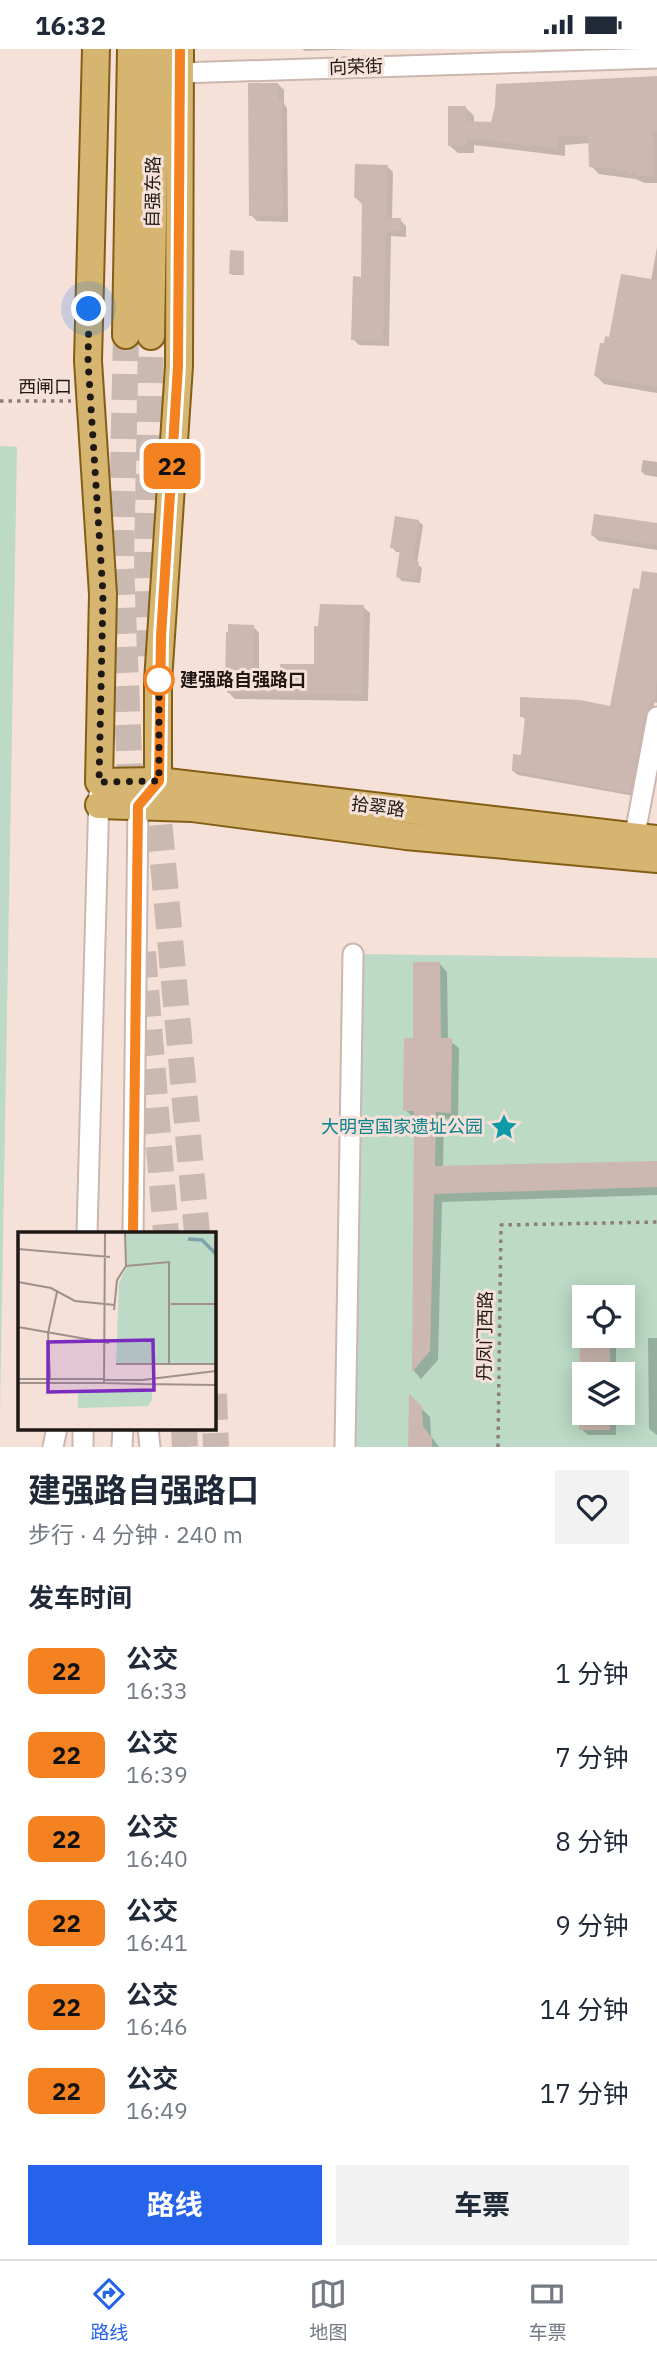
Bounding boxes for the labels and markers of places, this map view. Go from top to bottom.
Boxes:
marker: 建强路自强路口 [144,665,174,695]
place label: 建强路自强路口 [180,668,306,691]
place icon: 大明宫国家遗址公园 [489,1112,519,1142]
place label: 大明宫国家遗址公园 [321,1115,483,1138]

